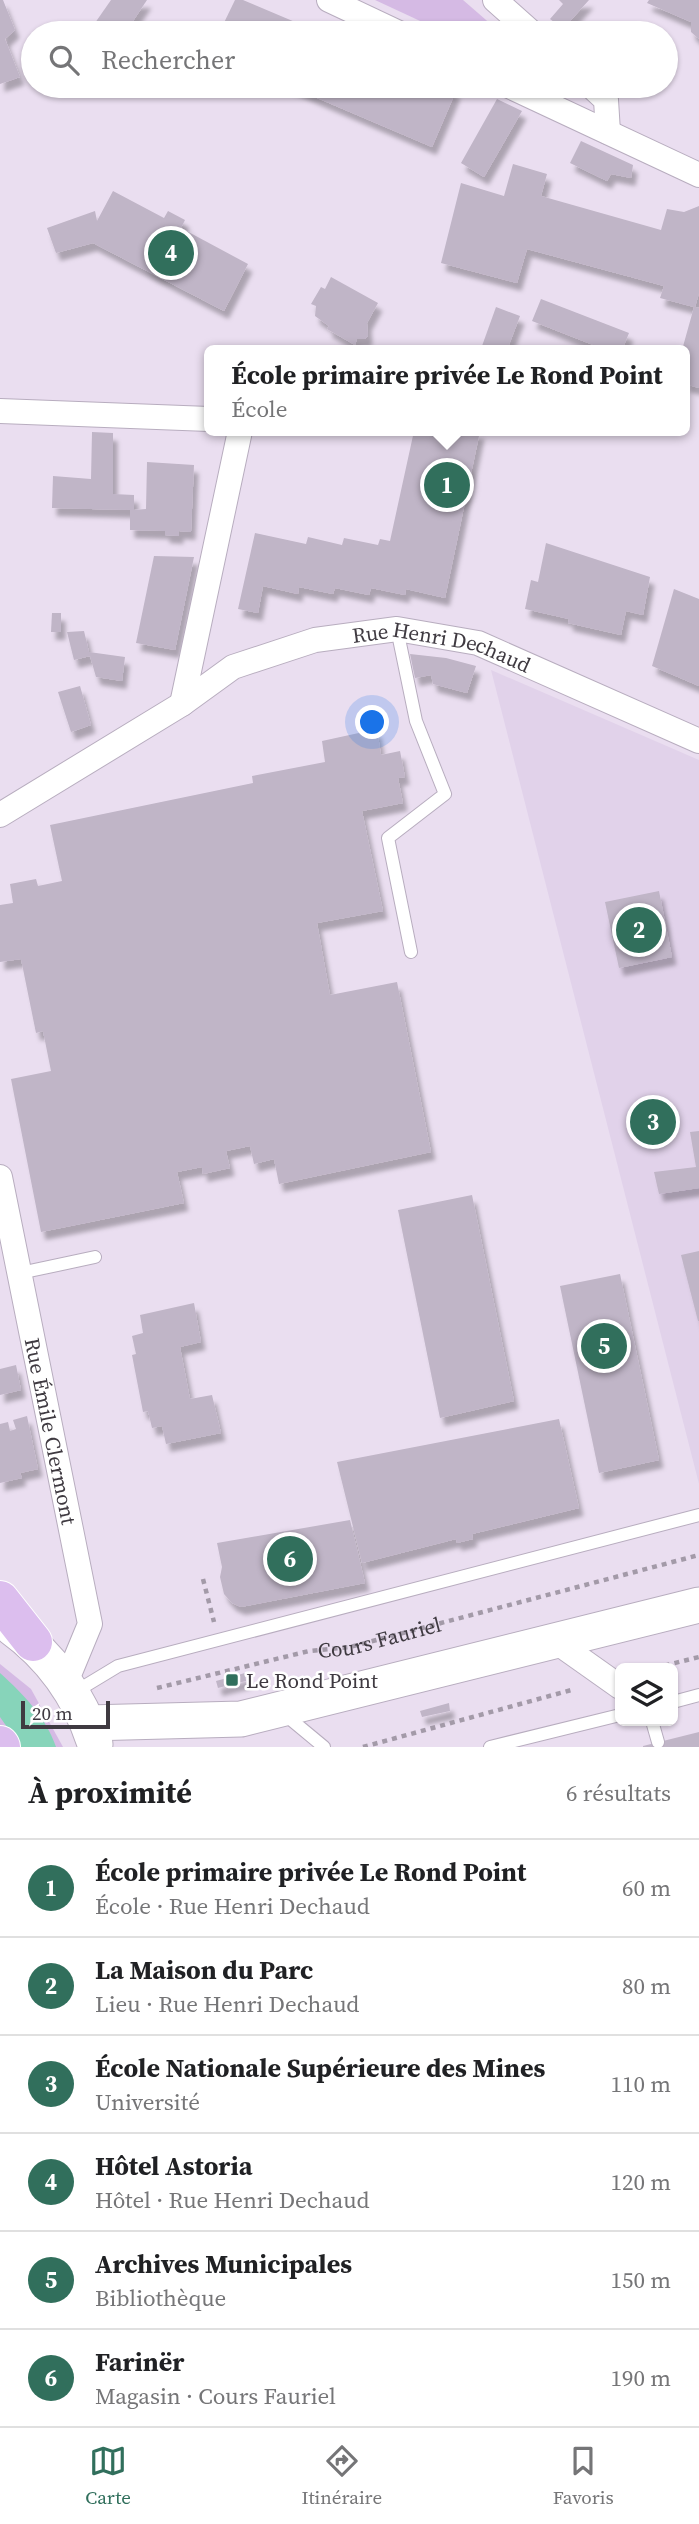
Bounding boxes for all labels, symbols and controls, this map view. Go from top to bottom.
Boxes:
search box [21,21,678,98]
icon: search [45,41,83,79]
text: Rechercher [101,42,235,78]
pin: 4 [148,227,194,279]
popup [204,345,690,436]
text: École primaire privée Le Rond Point [231,357,663,393]
text: École [231,393,287,425]
pin: 1 [424,459,470,511]
street label: Rue Henri Dechaud [350,614,536,679]
your location [355,705,389,739]
pin: 2 [616,904,662,956]
pin: 3 [630,1096,676,1148]
pin: 5 [581,1320,627,1372]
street label: Rue Émile Clermont [18,1335,84,1527]
pin: 6 [267,1533,313,1585]
street label: Cours Fauriel [316,1609,444,1665]
map controls [615,1663,678,1726]
button: layers [615,1663,678,1726]
place label: Le Rond Point [246,1666,378,1695]
marker: Le Rond Point [224,1672,240,1688]
scale bar [21,1698,110,1730]
text: 20 m [32,1700,73,1726]
text: À proximité [28,1772,192,1813]
text: 6 résultats [566,1777,671,1809]
text: École primaire privée Le Rond Point [95,1854,526,1890]
text: 1 [45,1872,57,1904]
text: 60 m [622,1872,671,1904]
text: École · Rue Henri Dechaud [95,1890,370,1922]
text: La Maison du Parc [95,1952,313,1988]
text: 2 [45,1970,57,2002]
text: 80 m [622,1970,671,2002]
text: Lieu · Rue Henri Dechaud [95,1988,359,2020]
text: École Nationale Supérieure des Mines [95,2050,545,2086]
text: 3 [45,2068,57,2100]
text: 110 m [610,2068,671,2100]
text: Université [95,2086,200,2118]
text: Hôtel Astoria [95,2148,252,2184]
text: 4 [45,2166,57,2198]
text: 120 m [610,2166,671,2198]
text: Hôtel · Rue Henri Dechaud [95,2184,370,2216]
text: Archives Municipales [95,2246,352,2282]
text: 5 [45,2264,57,2296]
text: 150 m [610,2264,671,2296]
text: Bibliothèque [95,2282,226,2314]
text: Farinër [95,2344,184,2380]
text: 6 [45,2362,57,2394]
text: 190 m [610,2362,671,2394]
text: Magasin · Cours Fauriel [95,2380,336,2412]
tab: Carte [85,2442,131,2510]
tab: Itinéraire [302,2442,382,2510]
tab: Favoris [553,2442,614,2510]

